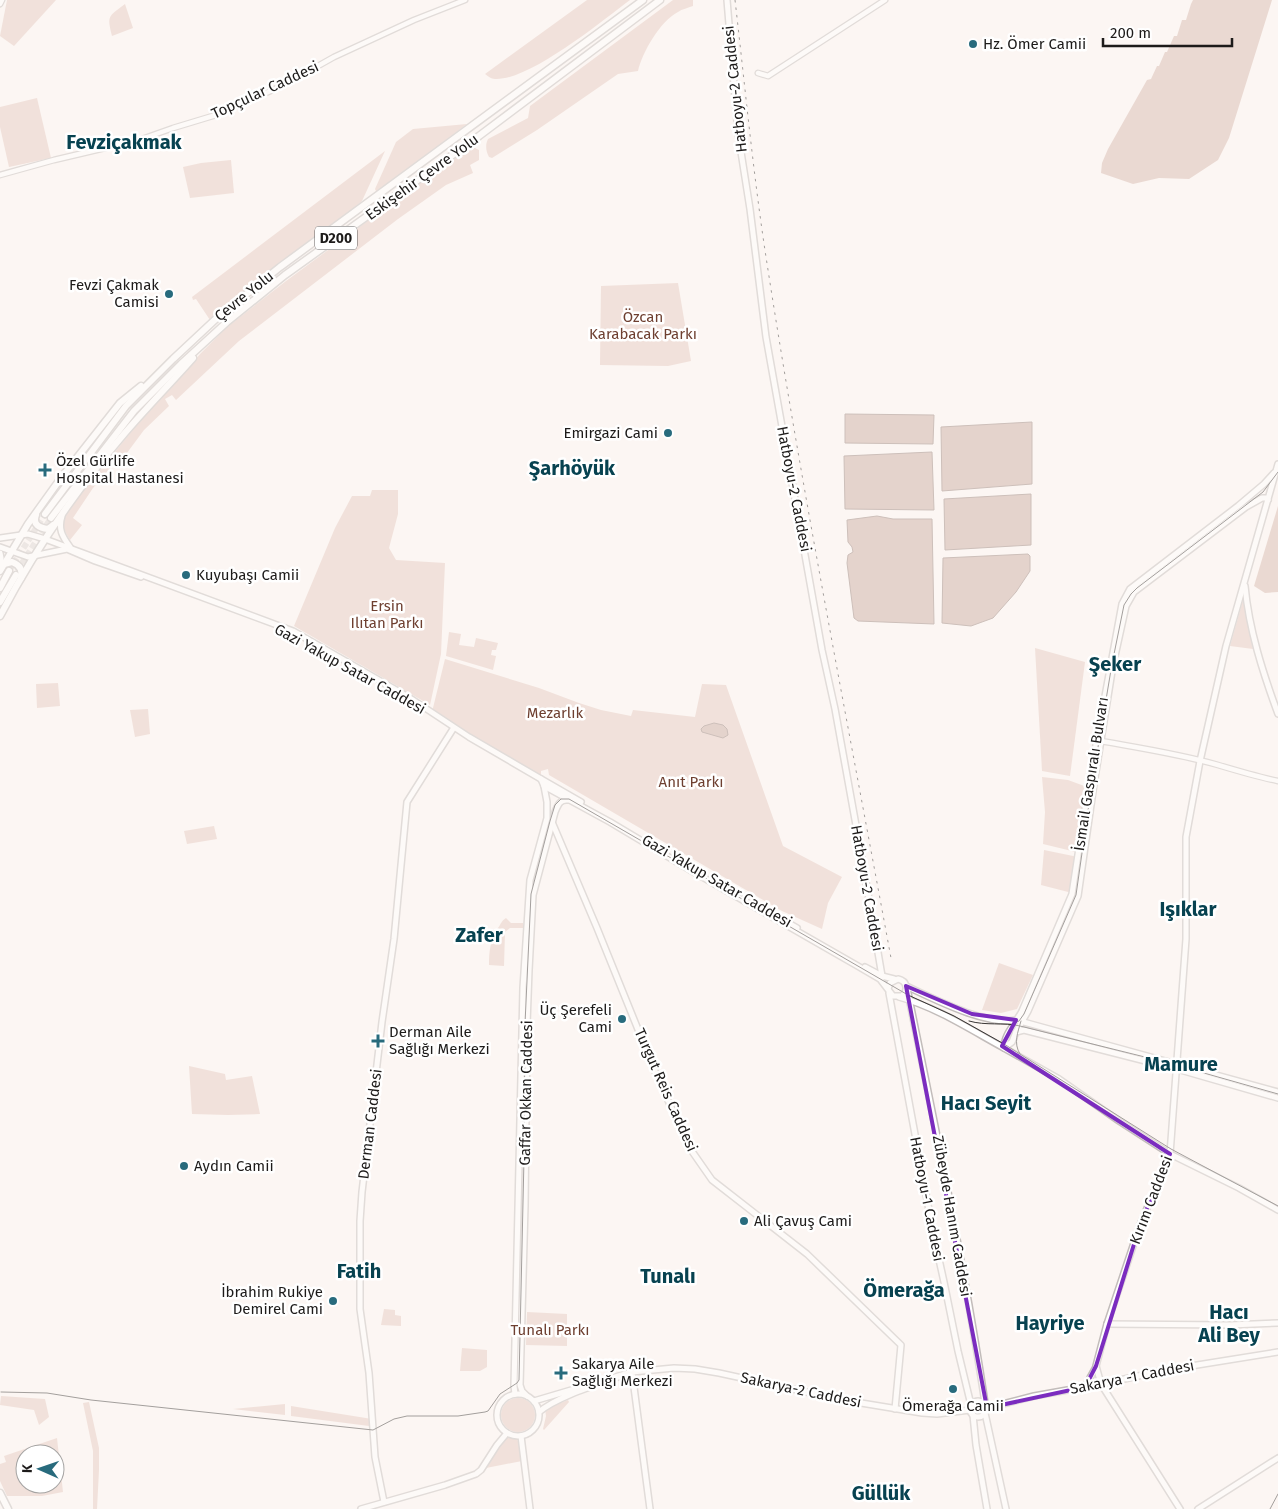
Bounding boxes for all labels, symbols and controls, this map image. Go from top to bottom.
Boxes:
scale bar [1103,15,1232,47]
text: 200 m [1110,24,1151,42]
street label: Hatboyu-2 Caddesi [719,25,751,153]
place label: Hz. Ömer Camii [983,35,1086,53]
marker: Hz. Ömer Camii [967,38,979,50]
street label: Topçular Caddesi [208,57,322,123]
district label: Fevziçakmak [66,130,183,154]
street label: Eskişehir Çevre Yolu [362,130,482,224]
road number: D200 [315,227,357,250]
street label: Çevre Yolu [211,267,277,325]
place label: Fevzi Çakmak Camisi [69,276,159,311]
marker: Fevzi Çakmak Camisi [163,288,175,300]
park label: Özcan Karabacak Parkı [589,308,697,343]
place label: Emirgazi Cami [564,424,658,442]
street label: Hatboyu-2 Caddesi [773,425,815,553]
marker: Emirgazi Cami [662,427,674,439]
place label: Özel Gürlife Hospital Hastanesi [56,452,184,487]
district label: Şarhöyük [529,456,616,481]
marker: Özel Gürlife Hospital Hastanesi [38,463,52,477]
place label: Kuyubaşı Camii [196,566,299,584]
marker: Kuyubaşı Camii [180,569,192,581]
park label: Ersin Ilıtan Parkı [350,597,424,632]
street label: Gazi Yakup Satar Caddesi [271,620,429,718]
district label: Şeker [1089,652,1142,677]
street label: İsmail Gaspıralı Bulvarı [1070,696,1112,852]
park label: Mezarlık [527,704,583,722]
park label: Anıt Parkı [659,773,723,791]
street label: Hatboyu-2 Caddesi [847,824,887,952]
street label: Gazi Yakup Satar Caddesi [639,831,795,931]
district label: Işıklar [1159,897,1217,921]
district label: Zafer [455,923,504,947]
place label: Üç Şerefeli Cami [539,1001,612,1036]
marker: Üç Şerefeli Cami [616,1013,628,1025]
street label: Gaffar Okkan Caddesi [516,1020,536,1166]
place label: Derman Aile Sağlığı Merkezi [389,1023,490,1058]
street label: Turgut Reis Caddesi [631,1025,701,1155]
marker: Derman Aile Sağlığı Merkezi [371,1034,385,1048]
district label: Mamure [1144,1052,1218,1076]
street label: Derman Caddesi [354,1068,386,1180]
district label: Hacı Seyit [941,1091,1031,1115]
street label: Zübeyde Hanım Caddesi [929,1134,975,1298]
street label: Hatboyu-1 Caddesi [906,1135,948,1263]
street label: Kırım Caddesi [1126,1153,1176,1247]
place label: Aydın Camii [194,1157,274,1175]
marker: Aydın Camii [178,1160,190,1172]
place label: Ali Çavuş Cami [754,1212,852,1230]
marker: Ali Çavuş Cami [738,1215,750,1227]
district label: Fatih [337,1259,381,1283]
district label: Tunalı [640,1264,696,1288]
district label: Ömerağa [863,1278,945,1302]
place label: İbrahim Rukiye Demirel Cami [221,1283,323,1318]
marker: İbrahim Rukiye Demirel Cami [327,1295,339,1307]
district label: Hacı Ali Bey [1197,1300,1260,1347]
district label: Hayriye [1015,1311,1085,1335]
park label: Tunalı Parkı [510,1321,590,1339]
place label: Sakarya Aile Sağlığı Merkezi [572,1355,673,1390]
street label: Sakarya -1 Caddesi [1068,1356,1196,1398]
marker: Sakarya Aile Sağlığı Merkezi [554,1366,568,1380]
street label: Sakarya-2 Caddesi [739,1368,863,1412]
marker: Ömerağa Camii [947,1383,959,1395]
place label: Ömerağa Camii [902,1397,1004,1415]
north arrow [15,1444,65,1494]
text: K [19,1463,36,1473]
district label: Güllük [852,1481,911,1505]

